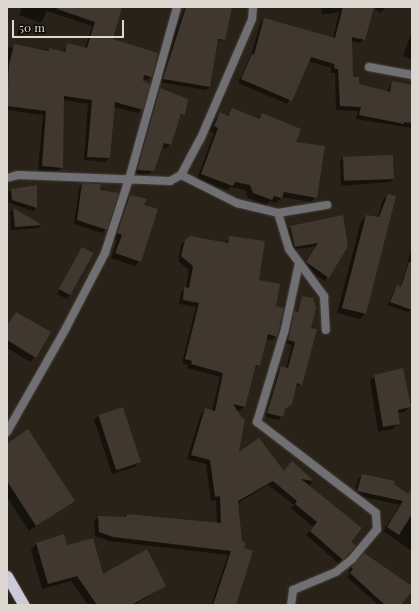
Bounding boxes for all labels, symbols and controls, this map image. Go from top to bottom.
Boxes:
scale bar [14,12,126,38]
text: 50 m [19,19,45,35]

